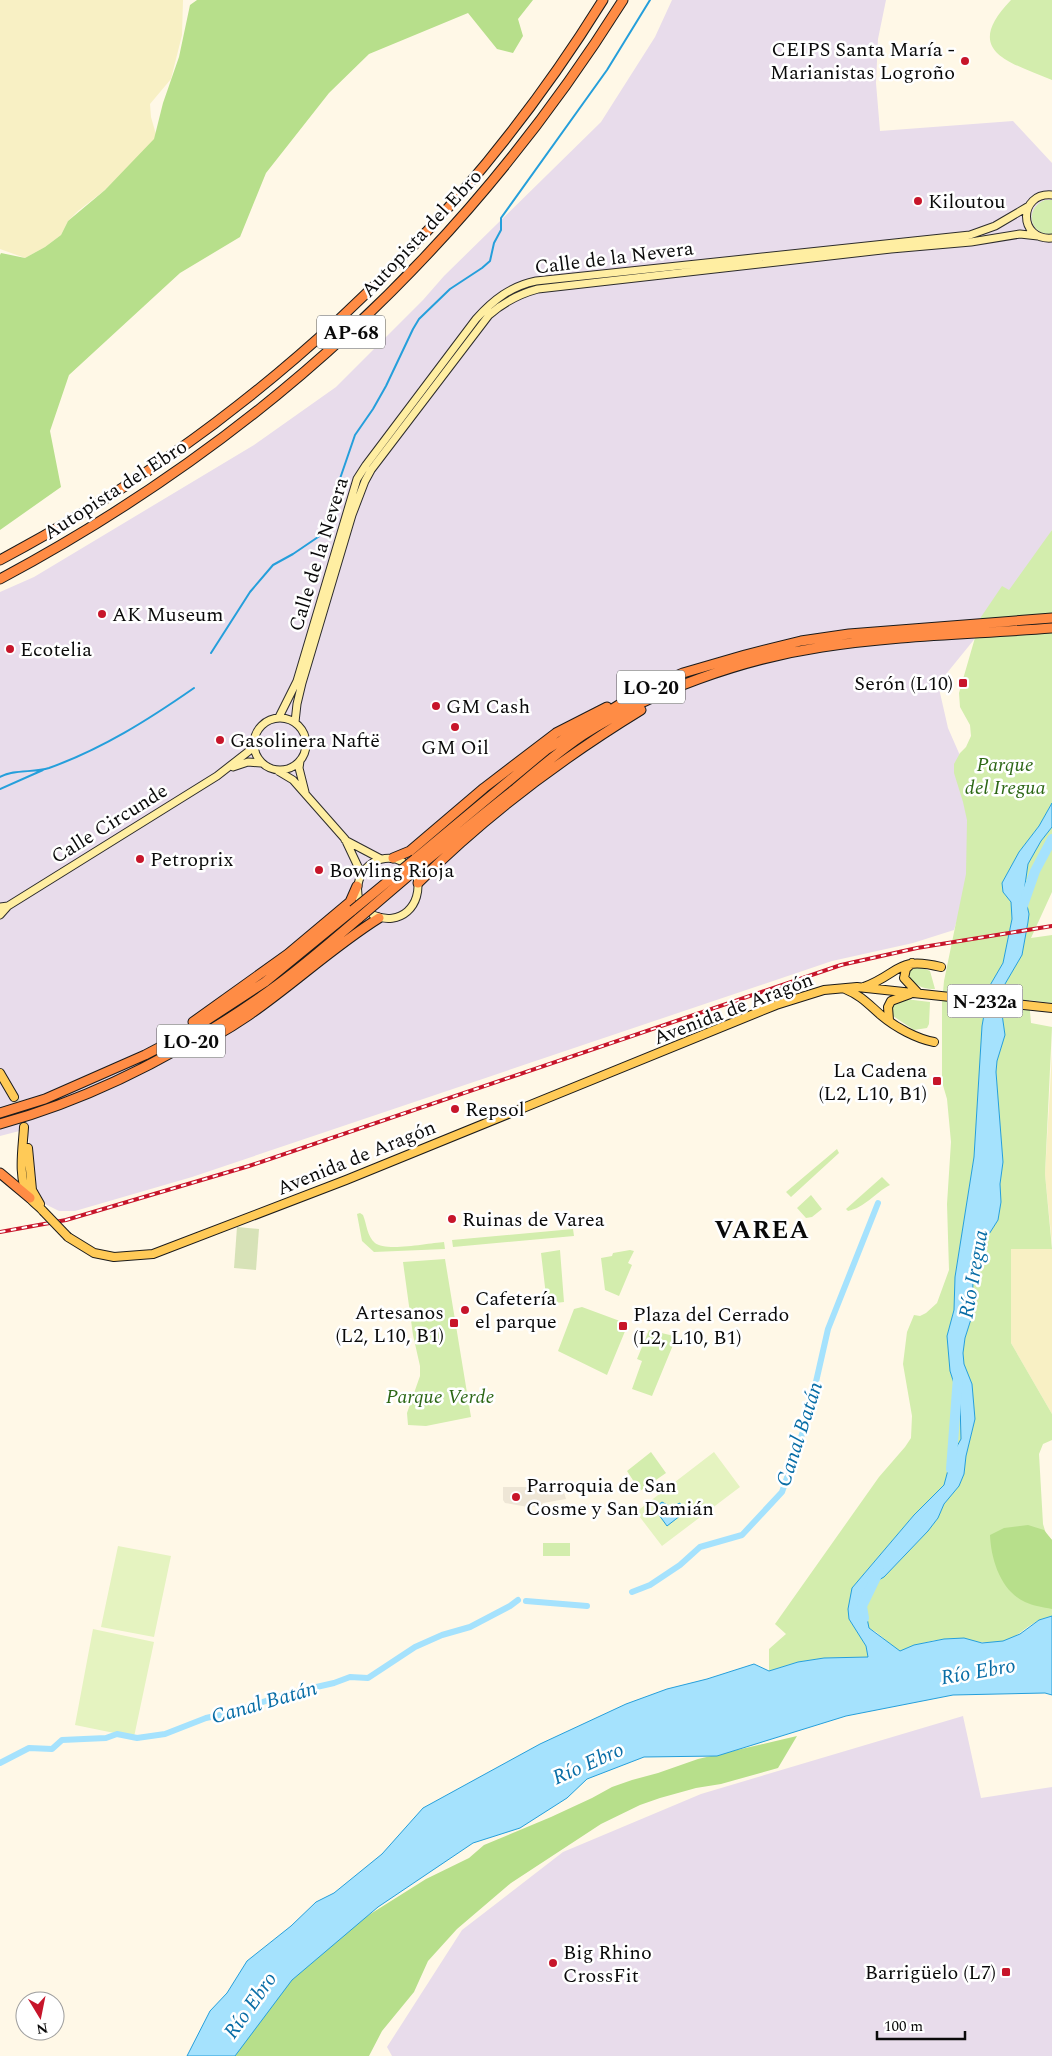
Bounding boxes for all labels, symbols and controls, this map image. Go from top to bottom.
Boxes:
place label: CEIPS Santa María - Marianistas Logroño [770,35,955,88]
marker: CEIPS Santa María - Marianistas Logroño [959,55,971,67]
street label: Autopista del Ebro [354,163,489,305]
place label: Kiloutou [928,187,1005,217]
marker: Kiloutou [912,195,924,207]
street label: Calle de la Nevera [533,233,696,283]
road number: AP-68 [317,316,385,348]
street label: Autopista del Ebro [38,432,193,548]
street label: Calle de la Nevera [281,473,357,635]
place label: AK Museum [112,600,224,630]
marker: AK Museum [96,608,108,620]
place label: Ecotelia [20,635,92,665]
marker: Ecotelia [4,643,16,655]
place label: Serón (L10) [854,669,953,699]
road number: LO-20 [617,670,685,704]
marker: Serón (L10) [957,677,969,689]
place label: GM Cash [446,692,530,722]
marker: GM Cash [430,700,442,712]
marker: GM Oil [449,721,461,733]
place label: Gasolinera Naftë [230,726,380,756]
place label: GM Oil [421,733,489,763]
marker: Gasolinera Naftë [214,734,226,746]
park label: Parque del Iregua [964,750,1046,803]
street label: Calle Circunde [45,776,174,872]
place label: Petroprix [150,845,234,875]
marker: Petroprix [134,853,146,865]
place label: Bowling Rioja [329,856,454,886]
marker: Bowling Rioja [313,864,325,876]
street label: Avenida de Aragón [649,965,818,1053]
road number: N-232a [948,984,1022,1018]
road number: LO-20 [157,1024,225,1058]
place label: La Cadena (L2, L10, B1) [819,1056,927,1109]
marker: La Cadena (L2, L10, B1) [931,1075,943,1087]
place label: Repsol [465,1095,525,1125]
marker: Repsol [449,1103,461,1115]
street label: Avenida de Aragón [272,1112,440,1204]
place label: Ruinas de Varea [462,1205,605,1235]
district label: VAREA [714,1212,810,1250]
marker: Ruinas de Varea [446,1213,458,1225]
water label: Río Iregua [950,1227,998,1321]
place label: Cafetería el parque [475,1284,557,1337]
place label: Artesanos (L2, L10, B1) [336,1298,444,1351]
place label: Plaza del Cerrado (L2, L10, B1) [633,1300,789,1353]
marker: Cafetería el parque [459,1304,471,1316]
marker: Artesanos (L2, L10, B1) [448,1317,460,1329]
marker: Plaza del Cerrado (L2, L10, B1) [617,1320,629,1332]
water label: Canal Batán [768,1378,832,1491]
park label: Parque Verde [386,1382,494,1412]
place label: Parroquia de San Cosme y San Damián [526,1471,714,1524]
marker: Parroquia de San Cosme y San Damián [510,1491,522,1503]
water label: Río Ebro [938,1650,1018,1694]
water label: Canal Batán [208,1673,321,1733]
water label: Río Ebro [547,1734,629,1794]
place label: Big Rhino CrossFit [563,1938,652,1991]
marker: Big Rhino CrossFit [547,1957,559,1969]
place label: Barrigüelo (L7) [865,1958,996,1988]
water label: Río Ebro [216,1965,286,2046]
marker: Barrigüelo (L7) [1000,1966,1012,1978]
north arrow [15,1991,65,2041]
scale bar [877,2008,964,2040]
text: 100 m [884,2015,923,2038]
text: N [35,2017,50,2040]

